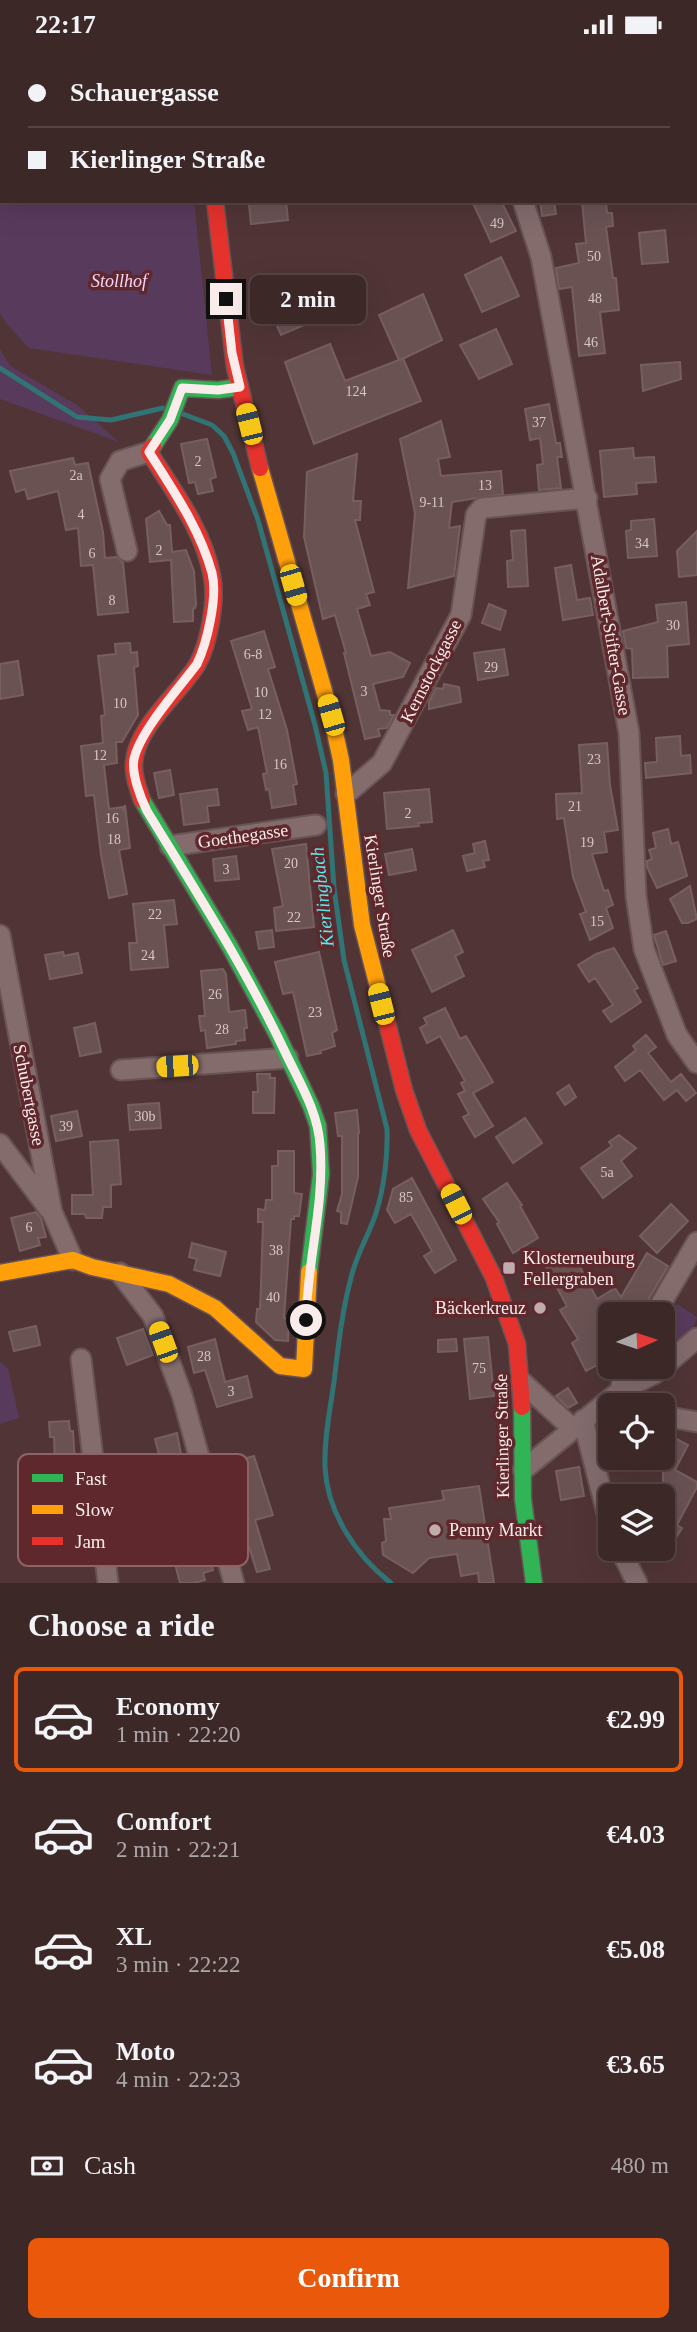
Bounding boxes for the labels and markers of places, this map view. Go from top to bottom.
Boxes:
place label: Klosterneuburg Fellergraben [523,1248,635,1289]
marker: Klosterneuburg Fellergraben [501,1260,517,1276]
place label: Bäckerkreuz [435,1298,526,1318]
marker: Bäckerkreuz [532,1300,548,1316]
place label: Penny Markt [449,1520,543,1540]
marker: Penny Markt [427,1522,443,1538]

